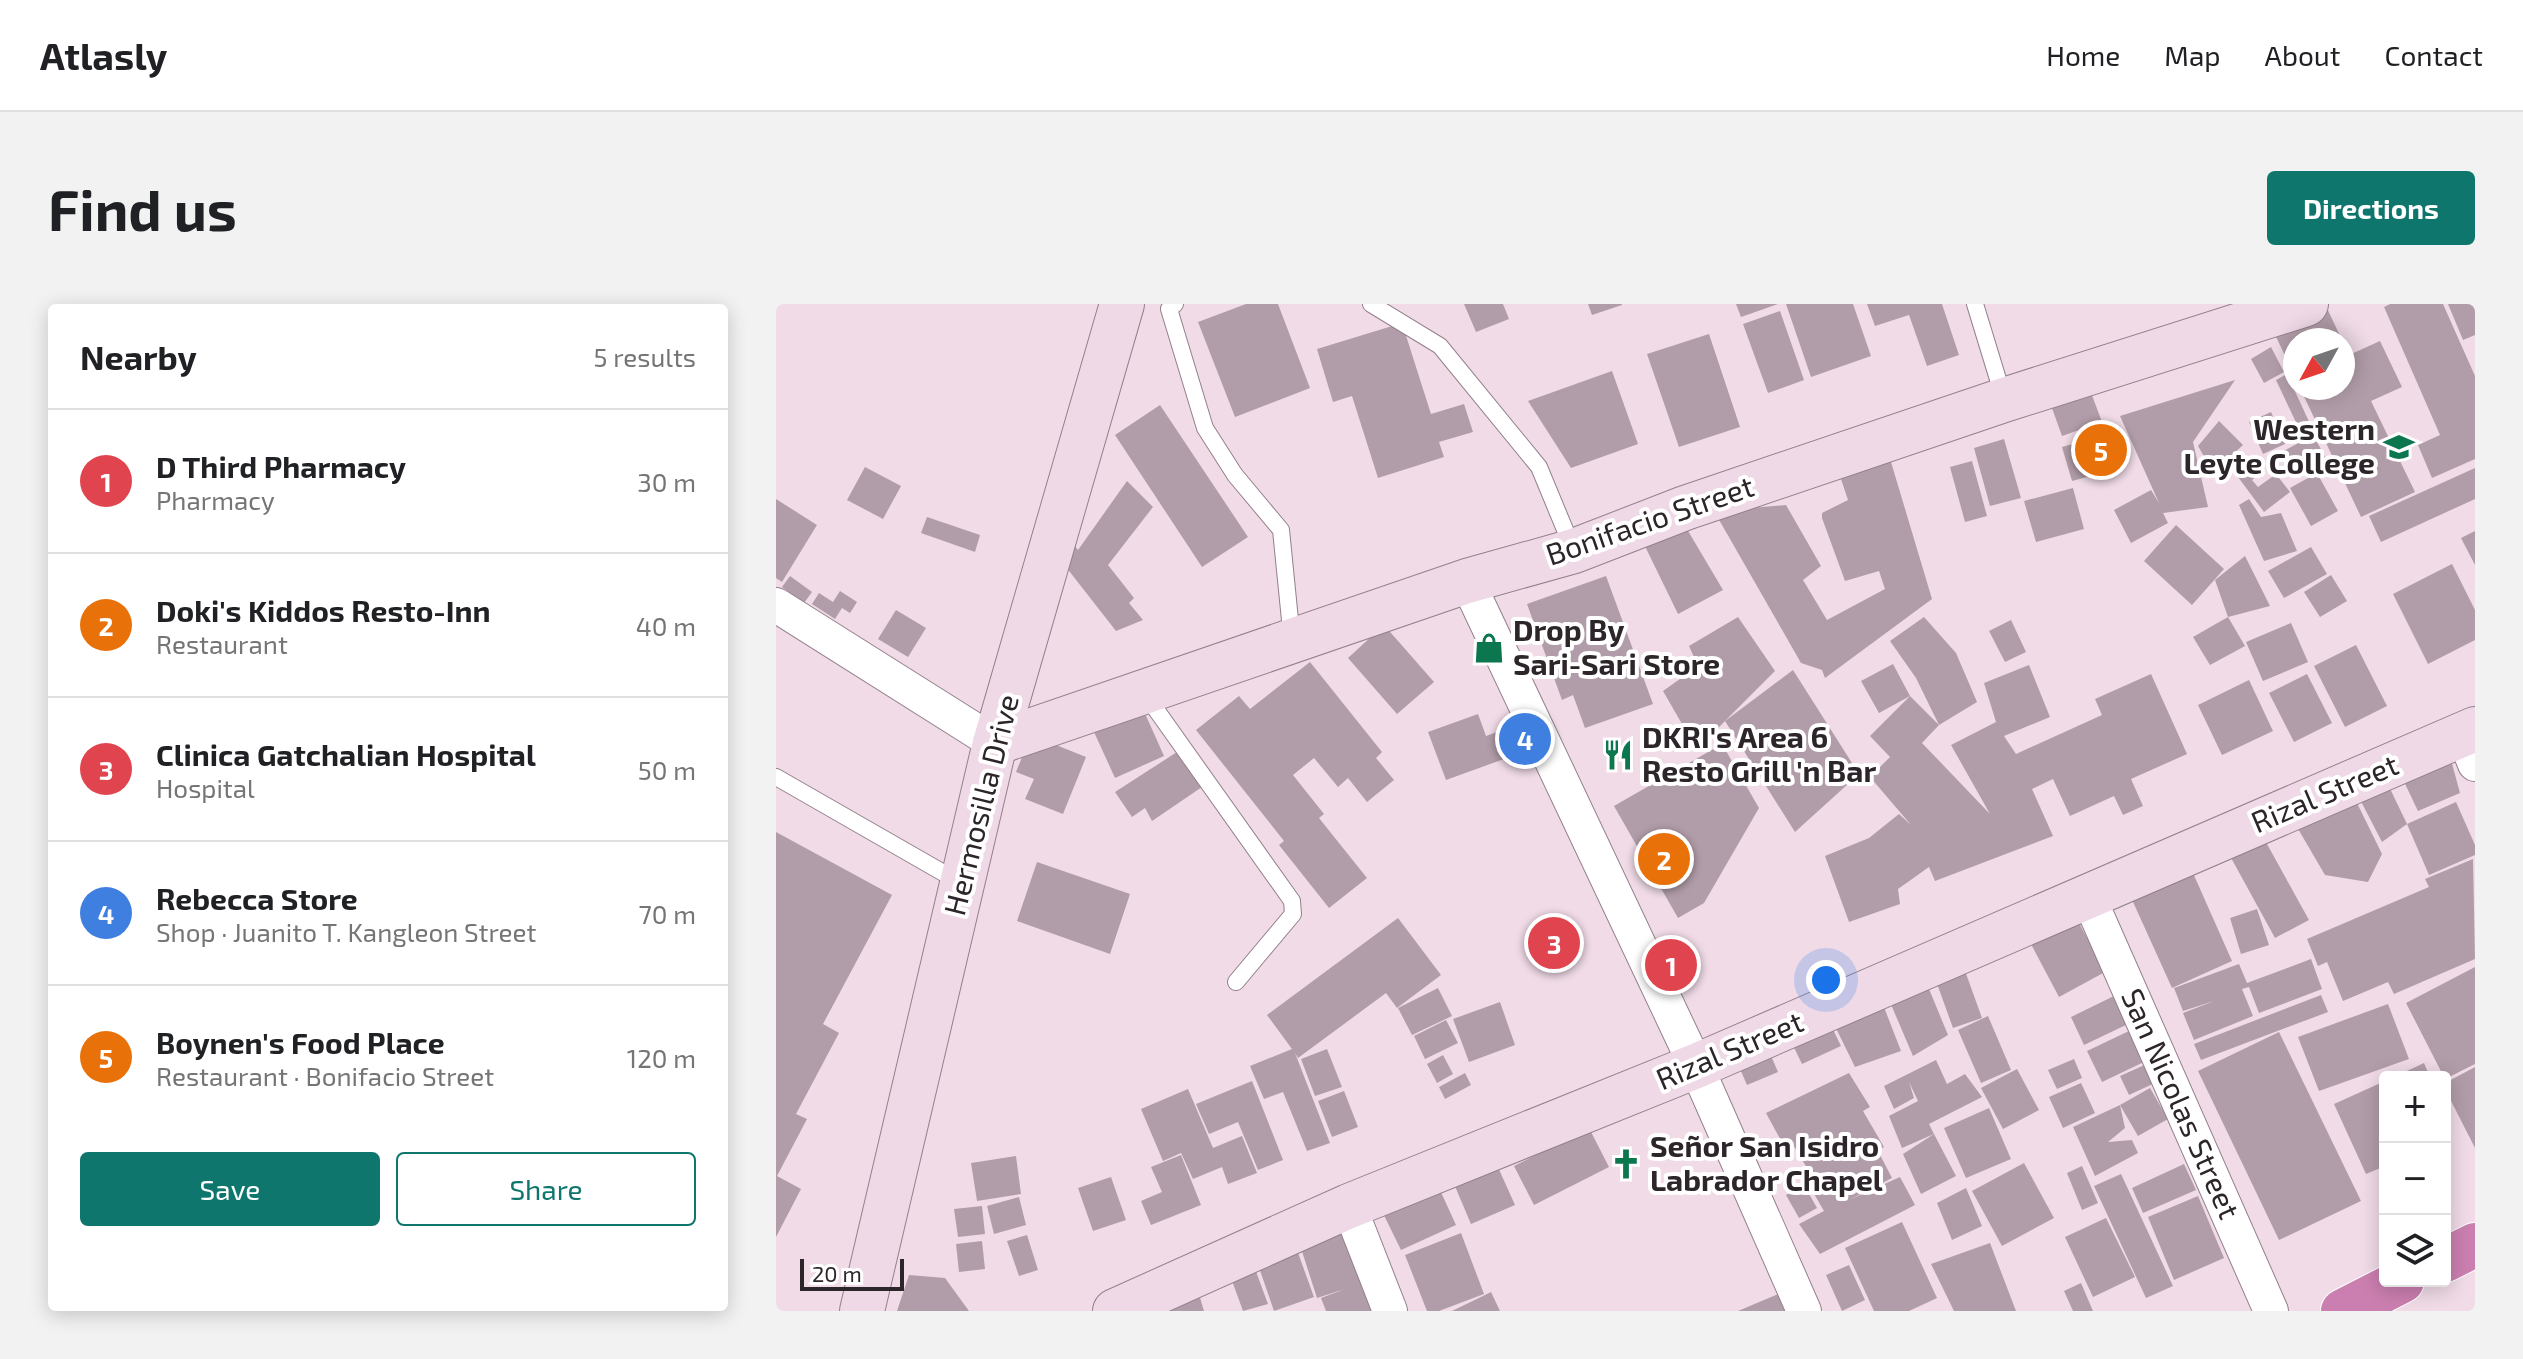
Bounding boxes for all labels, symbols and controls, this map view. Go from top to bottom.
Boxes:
text: Atlasly [40,32,167,78]
text: Home [2046,38,2120,72]
text: Map [2164,38,2221,72]
text: About [2265,38,2340,72]
text: Contact [2384,38,2483,72]
button: Directions [2267,171,2475,245]
text: Find us [48,175,237,242]
north arrow [2283,328,2355,400]
text: Nearby [80,336,197,377]
text: 5 results [594,341,696,372]
place label: Western Leyte College [2183,410,2375,481]
pin: 5 [2075,420,2127,480]
school or university icon: Western Leyte College [2382,430,2416,464]
text: D Third Pharmacy [156,448,406,484]
text: 1 [100,466,112,497]
text: 30 m [637,466,696,497]
street label: Bonifacio Street [1541,467,1758,572]
text: Pharmacy [156,484,275,515]
text: Doki's Kiddos Resto-Inn [156,592,491,628]
text: 2 [98,610,114,641]
text: 40 m [636,610,696,641]
place label: Drop By Sari-Sari Store [1513,611,1720,681]
text: Restaurant [156,628,288,659]
shop icon: Drop By Sari-Sari Store [1472,631,1506,665]
street label: Hermosilla Drive [935,690,1025,919]
pin: 4 [1499,709,1551,769]
place label: DKRI's Area 6 Resto Grill 'n Bar [1642,718,1876,788]
text: Clinica Gatchalian Hospital [156,736,536,772]
restaurant icon: DKRI's Area 6 Resto Grill 'n Bar [1601,738,1635,772]
street label: Rizal Street [2245,745,2403,839]
text: 3 [99,754,113,785]
text: 50 m [638,754,696,785]
text: Hospital [156,772,255,803]
pin: 2 [1638,829,1690,889]
text: Rebecca Store [156,880,358,916]
text: 4 [98,898,114,929]
text: 70 m [638,898,696,929]
pin: 3 [1528,913,1580,973]
text: Shop · Juanito T. Kangleon Street [156,916,536,947]
pin: 1 [1645,935,1697,995]
your location [1806,960,1846,1000]
street label: San Nicolas Street [2115,983,2249,1224]
street label: Rizal Street [1650,1002,1808,1096]
text: Boynen's Food Place [156,1024,445,1060]
text: 5 [99,1042,113,1073]
text: 120 m [627,1042,696,1073]
text: Restaurant · Bonifacio Street [156,1060,494,1091]
map controls [2379,1071,2451,1287]
button: + [2379,1071,2451,1143]
place label: Señor San Isidro Labrador Chapel [1650,1127,1883,1197]
button: − [2379,1143,2451,1215]
church icon: Señor San Isidro Labrador Chapel [1609,1147,1643,1181]
button: Save [80,1152,380,1226]
button: Share [396,1152,696,1226]
button: layers [2379,1215,2451,1287]
scale bar [800,1255,904,1291]
text: 20 m [812,1260,862,1286]

